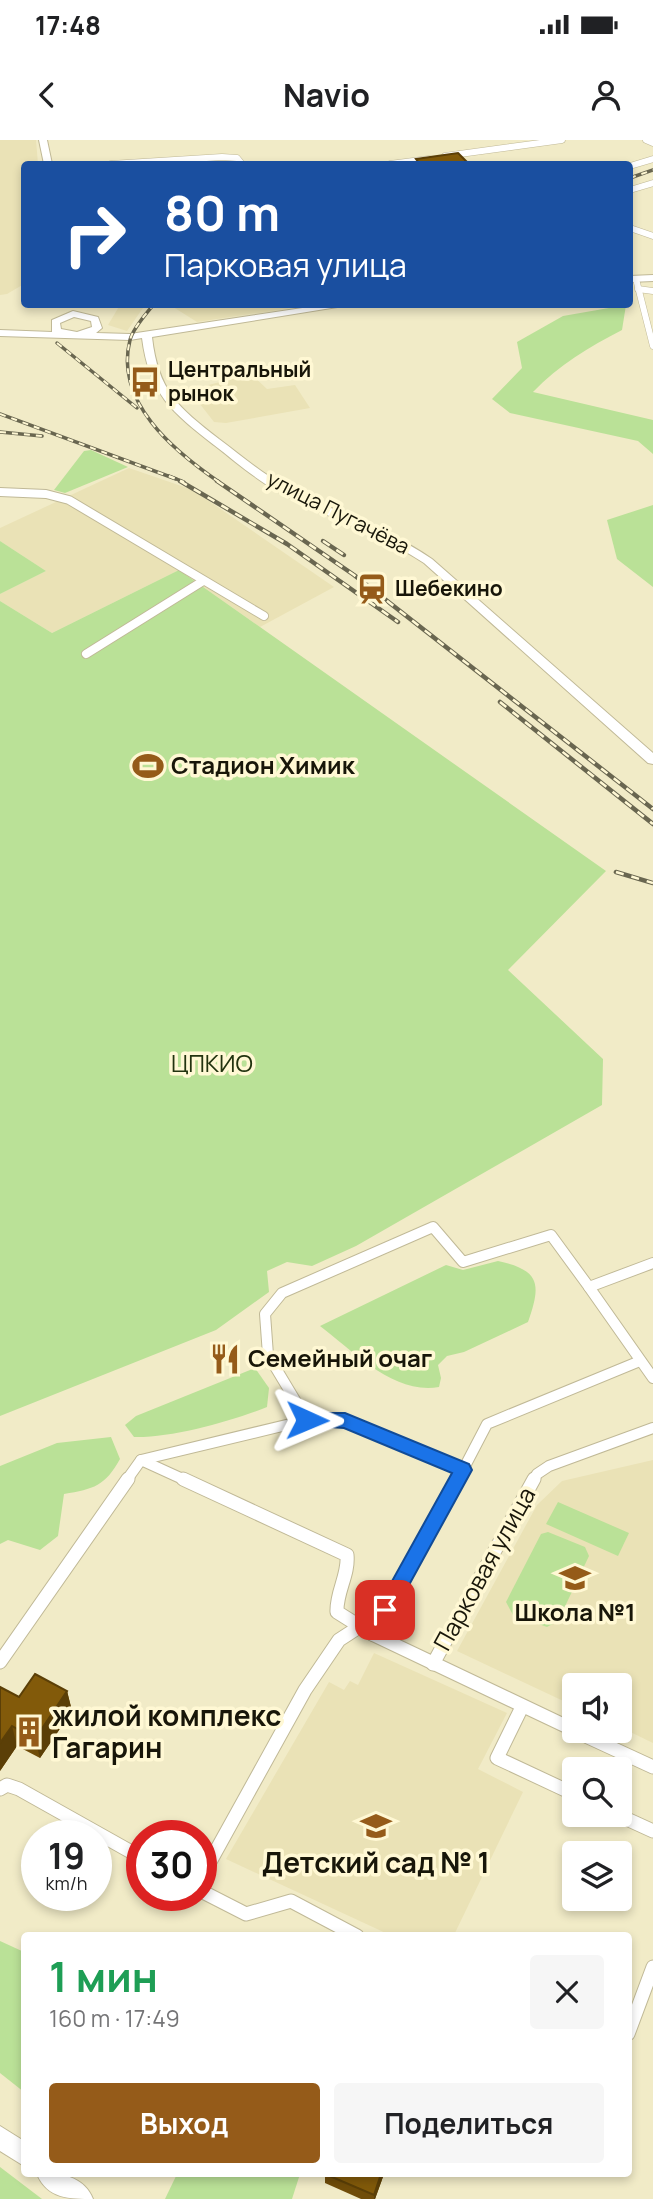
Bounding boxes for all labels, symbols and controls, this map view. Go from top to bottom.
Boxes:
text: 17:48 [35,7,101,43]
text: Navio [283,73,370,117]
icon: back [28,76,66,114]
icon: person [587,76,625,114]
text: 80 m [164,179,280,246]
icon: right [49,189,140,280]
text: Парковая улица [164,243,407,287]
place label: Центральный рынок [168,355,311,407]
bus stop icon: Центральный рынок [128,365,162,399]
street label: улица Пугачёва [262,464,415,560]
station icon: Шебекино [355,572,389,606]
place label: Шебекино [395,574,503,602]
place label: Стадион Химик [171,748,356,781]
sports icon: Стадион Химик [131,749,165,783]
park label: ЦПКИО [171,1046,253,1079]
place label: Семейный очаг [248,1341,432,1374]
restaurant icon: Семейный очаг [208,1342,242,1376]
position arrow [270,1383,344,1457]
street label: Парковая улица [425,1481,542,1656]
school or university icon: Школа №1 [558,1561,592,1595]
pin [355,1580,415,1640]
icon: arrive [366,1591,404,1629]
place label: Школа №1 [514,1595,636,1628]
map controls [562,1673,632,1911]
button: sound [562,1673,632,1743]
place label: жилой комплекс Гагарин [52,1696,281,1766]
building icon: жилой комплекс Гагарин [12,1715,46,1749]
button: search [562,1757,632,1827]
school or university icon: Детский сад № 1 [359,1809,393,1843]
speed limit sign: 30 [126,1820,217,1911]
text: 19 [48,1832,85,1880]
button: layers [562,1841,632,1911]
place label: Детский сад № 1 [262,1843,490,1881]
text: km/h [46,1871,87,1895]
text: 1 мин [49,1947,158,2005]
button: close [530,1955,604,2029]
text: 160 m · 17:49 [49,2002,180,2034]
button: Выход [49,2083,320,2163]
button: Поделиться [334,2083,604,2163]

